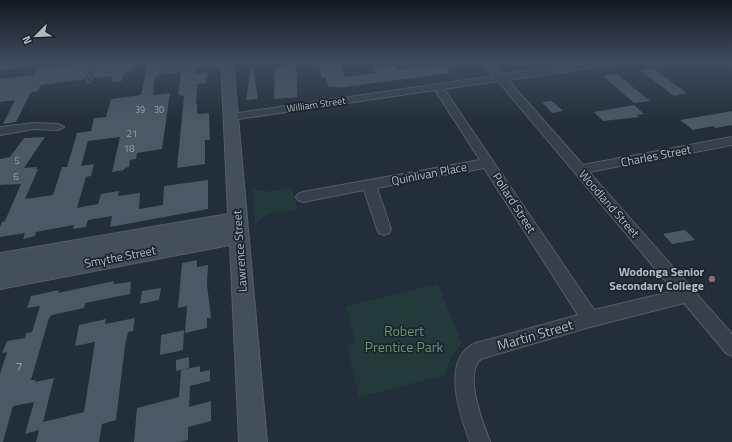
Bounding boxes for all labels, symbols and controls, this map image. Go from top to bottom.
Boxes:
north arrow [16,16,56,56]
text: N [18,33,36,47]
street label: William Street [286,93,347,116]
house number: 39 [135,103,145,116]
house number: 30 [154,103,164,116]
house number: 21 [126,126,138,141]
street label: Charles Street [619,139,693,172]
house number: 18 [123,141,135,156]
house number: 5 [14,153,20,168]
street label: Quinlivan Place [389,157,468,190]
street label: Woodland Street [574,166,645,242]
house number: 6 [13,169,19,184]
street label: Pollard Street [488,169,542,237]
street label: Lawrence Street [227,209,252,293]
street label: Smythe Street [82,240,158,273]
place label: Wodonga Senior Secondary College [609,262,705,295]
marker: Wodonga Senior Secondary College [707,274,717,284]
street label: Martin Street [494,314,575,355]
park label: Robert Prentice Park [365,320,444,357]
house number: 7 [16,357,22,376]

